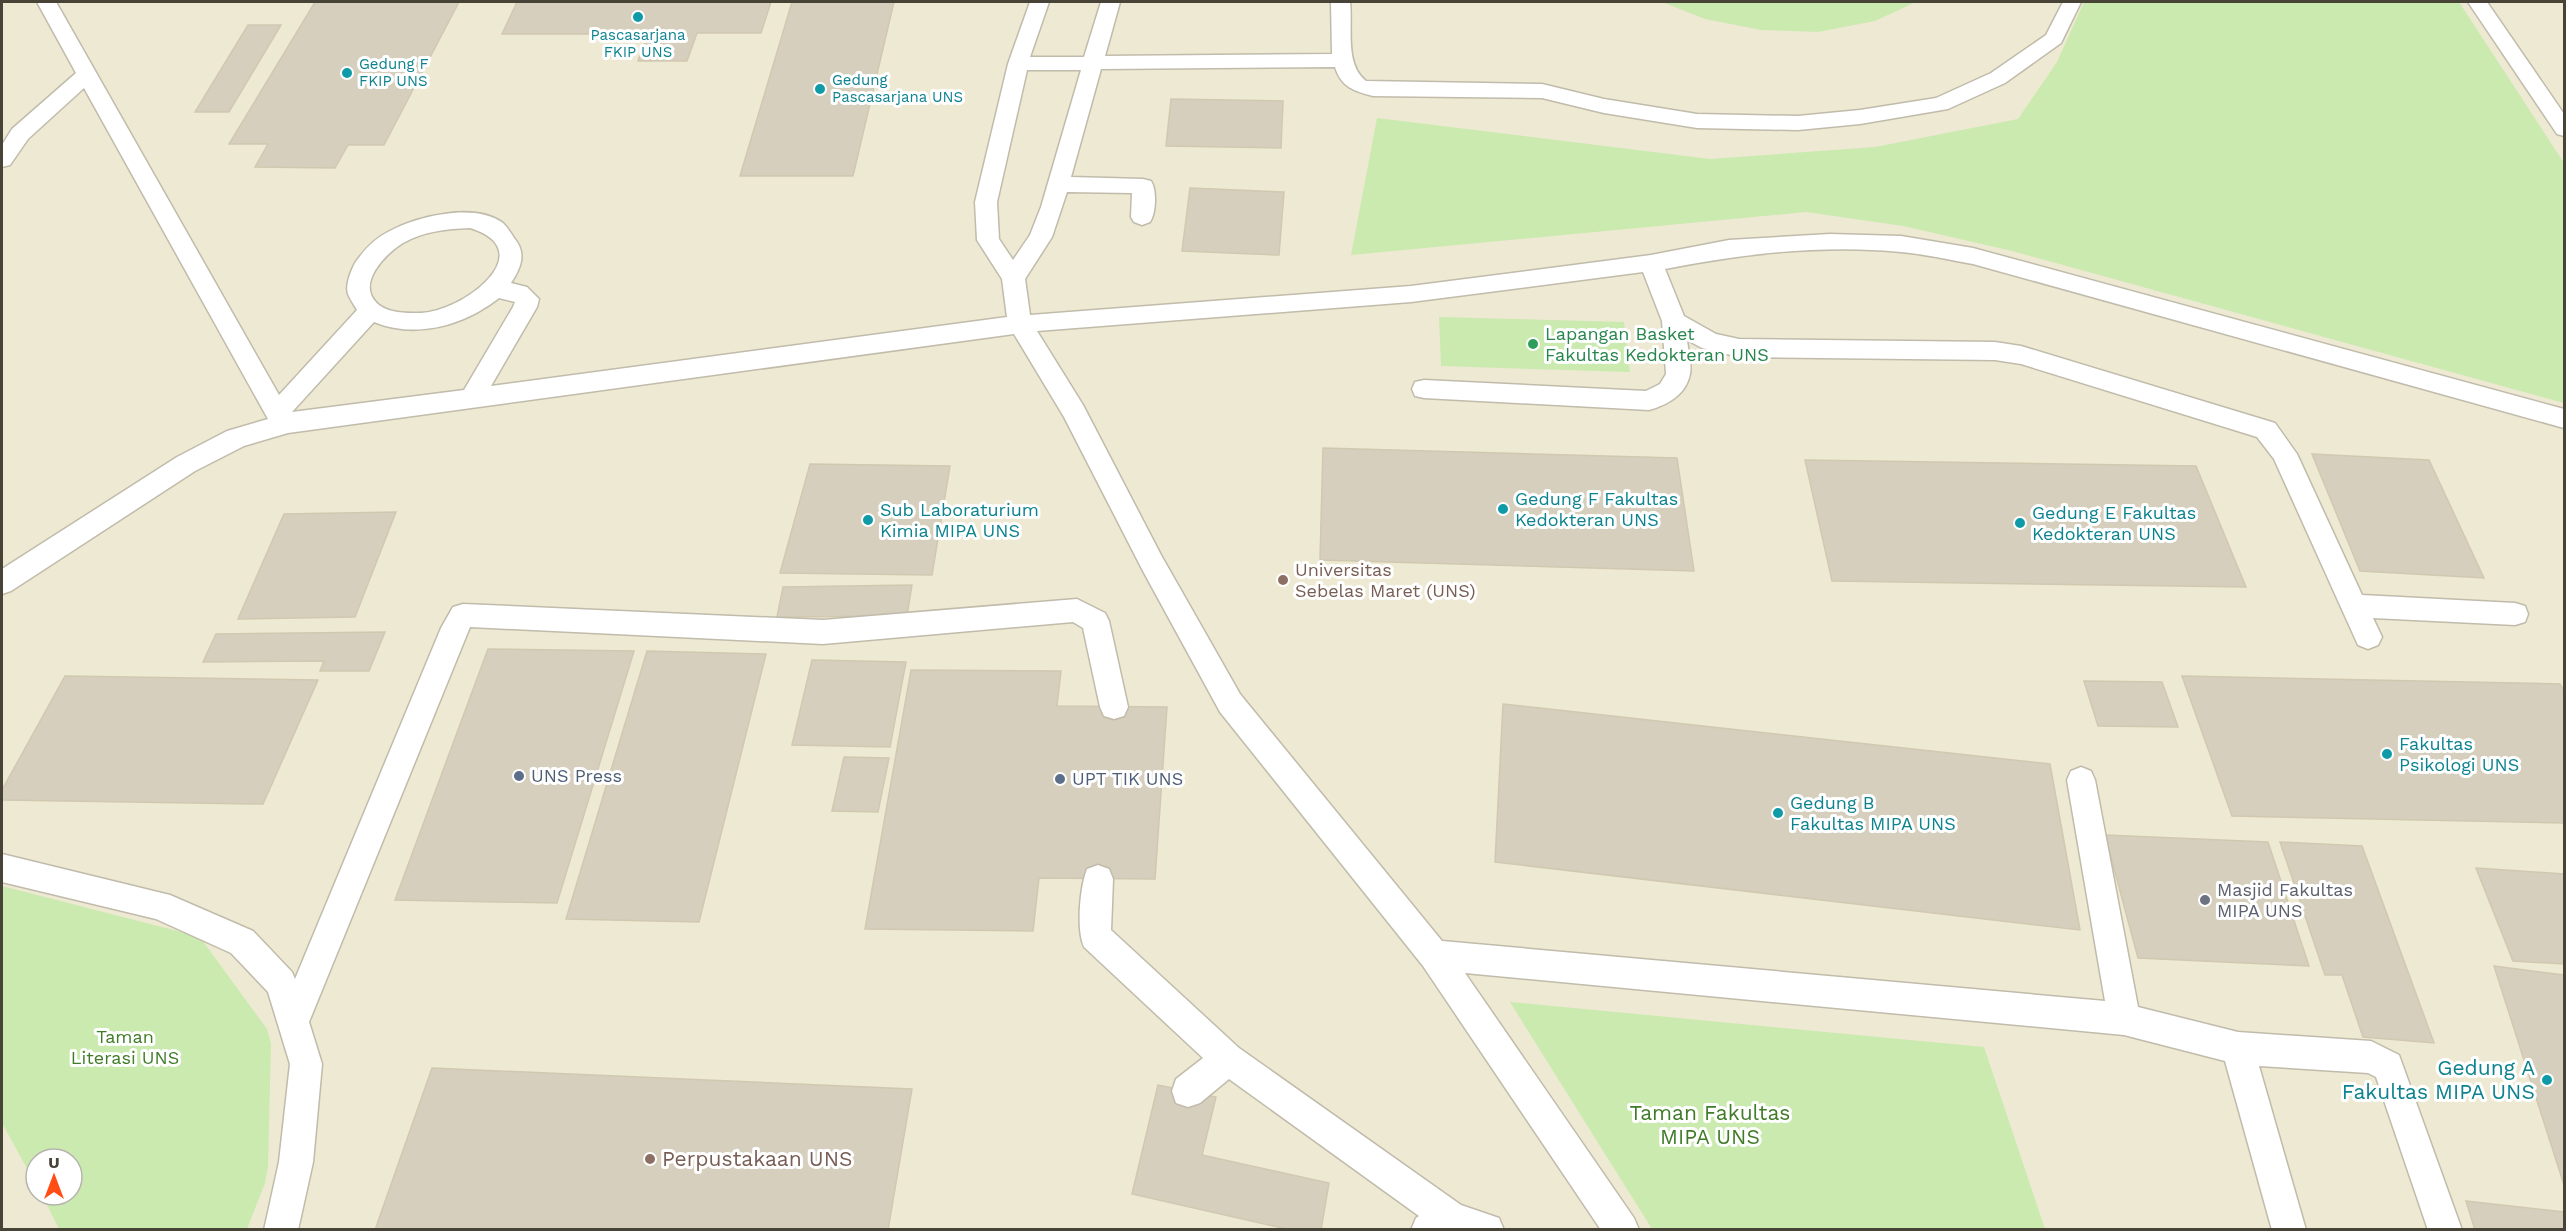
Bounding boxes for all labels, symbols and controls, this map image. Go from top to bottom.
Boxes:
marker: Pascasarjana FKIP UNS [631,10,645,24]
place label: Pascasarjana FKIP UNS [590,26,686,61]
place label: Gedung F FKIP UNS [359,55,429,90]
marker: Gedung F FKIP UNS [340,66,354,80]
place label: Gedung Pascasarjana UNS [832,71,963,106]
marker: Gedung Pascasarjana UNS [813,82,827,96]
place label: Lapangan Basket Fakultas Kedokteran UNS [1545,323,1769,365]
marker: Lapangan Basket Fakultas Kedokteran UNS [1526,337,1540,351]
place label: Gedung F Fakultas Kedokteran UNS [1515,488,1678,530]
place label: Sub Laboraturium Kimia MIPA UNS [880,499,1039,541]
marker: Gedung F Fakultas Kedokteran UNS [1496,502,1510,516]
place label: Gedung E Fakultas Kedokteran UNS [2032,502,2196,544]
marker: Sub Laboraturium Kimia MIPA UNS [861,513,875,527]
marker: Gedung E Fakultas Kedokteran UNS [2013,516,2027,530]
place label: Universitas Sebelas Maret (UNS) [1295,559,1476,601]
marker: Universitas Sebelas Maret (UNS) [1276,573,1290,587]
place label: Fakultas Psikologi UNS [2399,733,2519,775]
marker: Fakultas Psikologi UNS [2380,747,2394,761]
place label: UNS Press [531,765,622,786]
place label: UPT TIK UNS [1072,768,1183,789]
marker: UNS Press [512,769,526,783]
marker: UPT TIK UNS [1053,772,1067,786]
place label: Gedung B Fakultas MIPA UNS [1790,792,1956,834]
marker: Gedung B Fakultas MIPA UNS [1771,806,1785,820]
place label: Masjid Fakultas MIPA UNS [2217,879,2353,921]
marker: Masjid Fakultas MIPA UNS [2198,893,2212,907]
park label: Taman Literasi UNS [71,1026,179,1068]
place label: Gedung A Fakultas MIPA UNS [2342,1055,2535,1104]
marker: Gedung A Fakultas MIPA UNS [2540,1073,2554,1087]
park label: Taman Fakultas MIPA UNS [1630,1100,1790,1149]
place label: Perpustakaan UNS [662,1146,853,1171]
north arrow [24,1147,84,1207]
marker: Perpustakaan UNS [643,1152,657,1166]
text: U [48,1153,60,1172]

